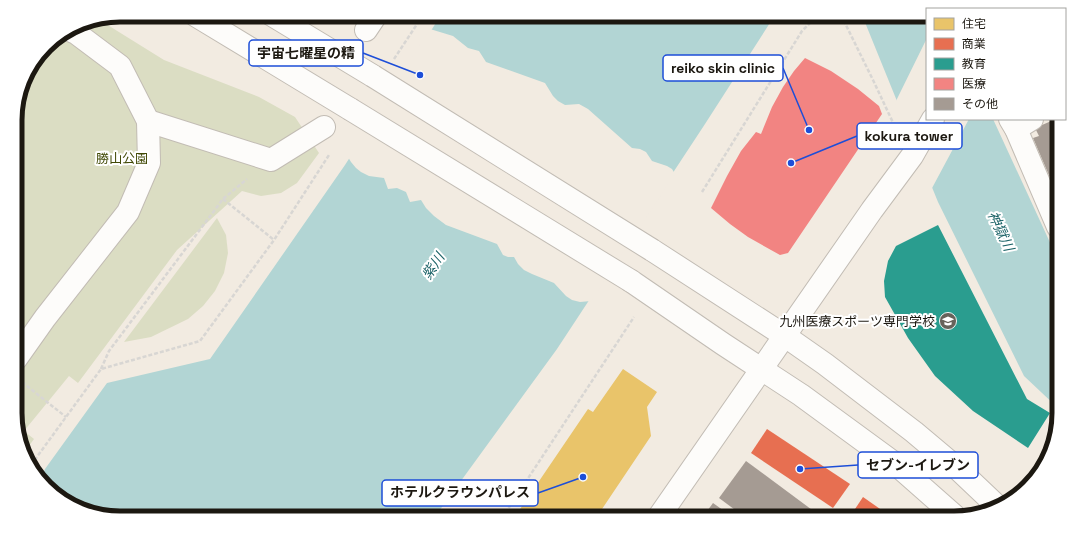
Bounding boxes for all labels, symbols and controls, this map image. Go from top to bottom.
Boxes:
legend [926,8,1066,120]
text: 住宅 [962,16,986,32]
text: 商業 [962,36,986,52]
callout: 宇宙七曜星の精 [249,40,363,66]
text: 宇宙七曜星の精 [257,44,355,62]
callout: reiko skin clinic [663,55,783,81]
text: 教育 [962,56,986,72]
text: reiko skin clinic [671,59,775,77]
text: 医療 [962,76,986,92]
text: その他 [962,96,998,112]
callout: kokura tower [857,123,962,149]
text: kokura tower [865,127,954,145]
park label: 勝山公園 [96,150,148,167]
water label: 神獄川 [984,208,1019,256]
water label: 紫川 [418,248,449,283]
school or university icon: 九州医療スポーツ専門学校 [938,311,958,331]
place label: 九州医療スポーツ専門学校 [779,313,935,330]
callout: セブン-イレブン [858,452,978,478]
text: セブン-イレブン [866,456,970,474]
callout: ホテルクラウンパレス [382,480,538,506]
text: ホテルクラウンパレス [390,483,530,501]

